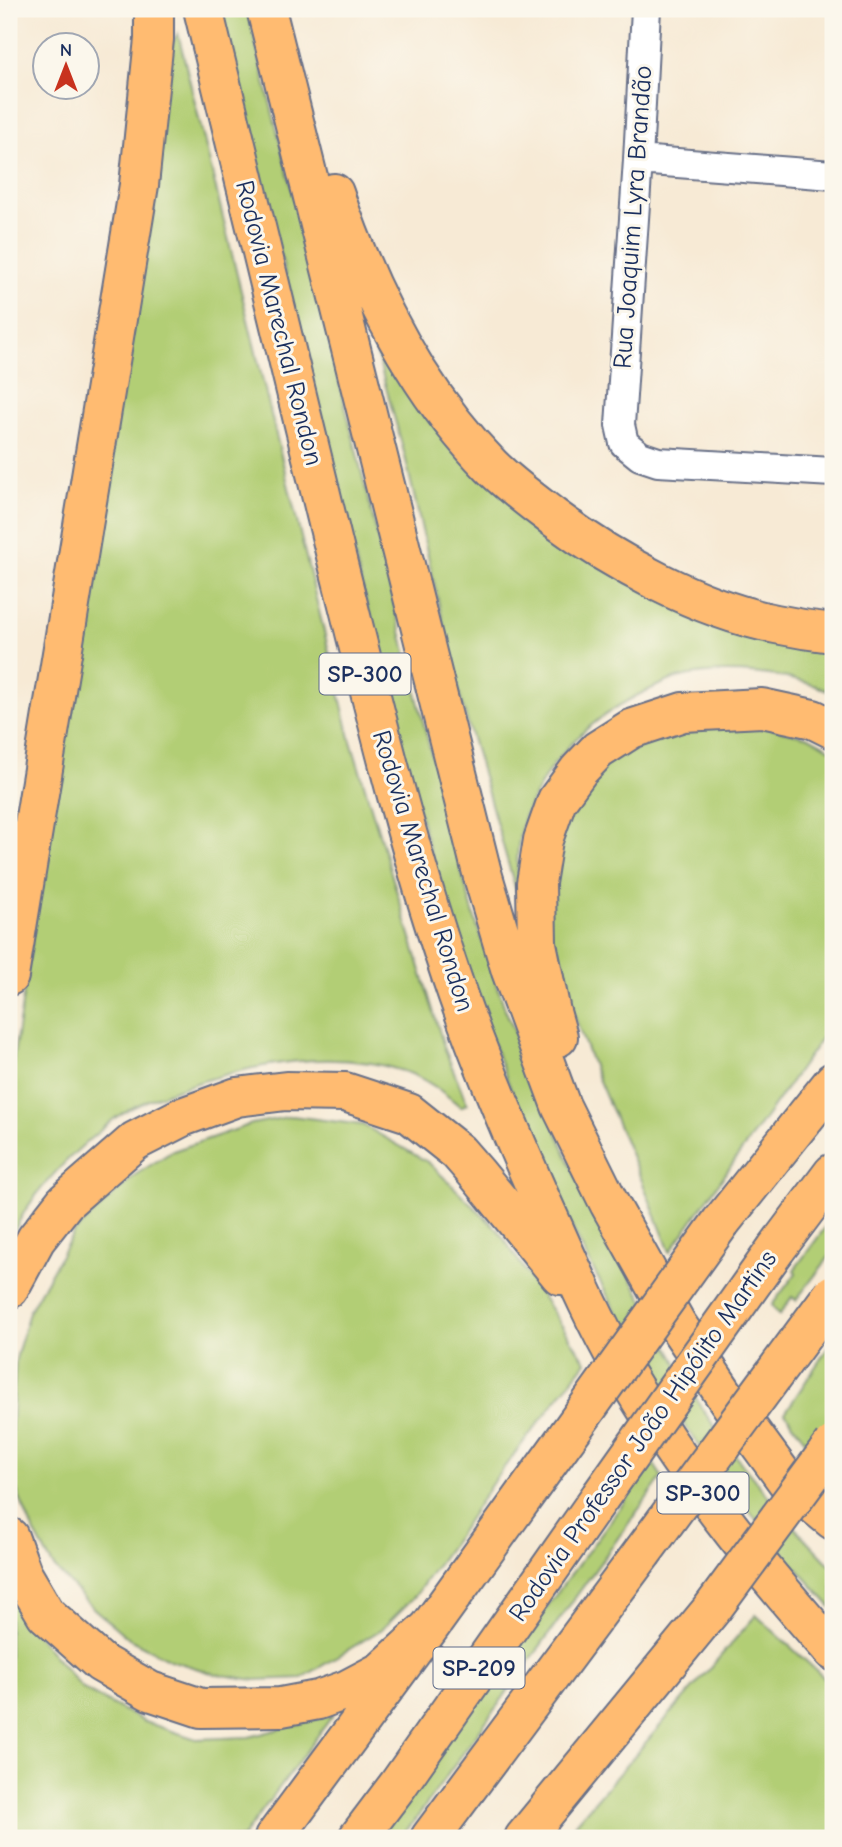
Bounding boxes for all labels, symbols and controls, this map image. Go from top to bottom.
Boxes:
north arrow [32,32,102,102]
text: N [60,39,72,61]
street label: Rua Joaquim Lyra Brandão [607,64,659,370]
street label: Rodovia Marechal Rondon [229,177,329,469]
road number: SP-300 [320,654,410,694]
street label: Rodovia Marechal Rondon [366,727,480,1015]
street label: Rodovia Professor João Hipólito Martins [503,1245,783,1627]
road number: SP-300 [658,1472,748,1513]
road number: SP-209 [434,1648,524,1688]

